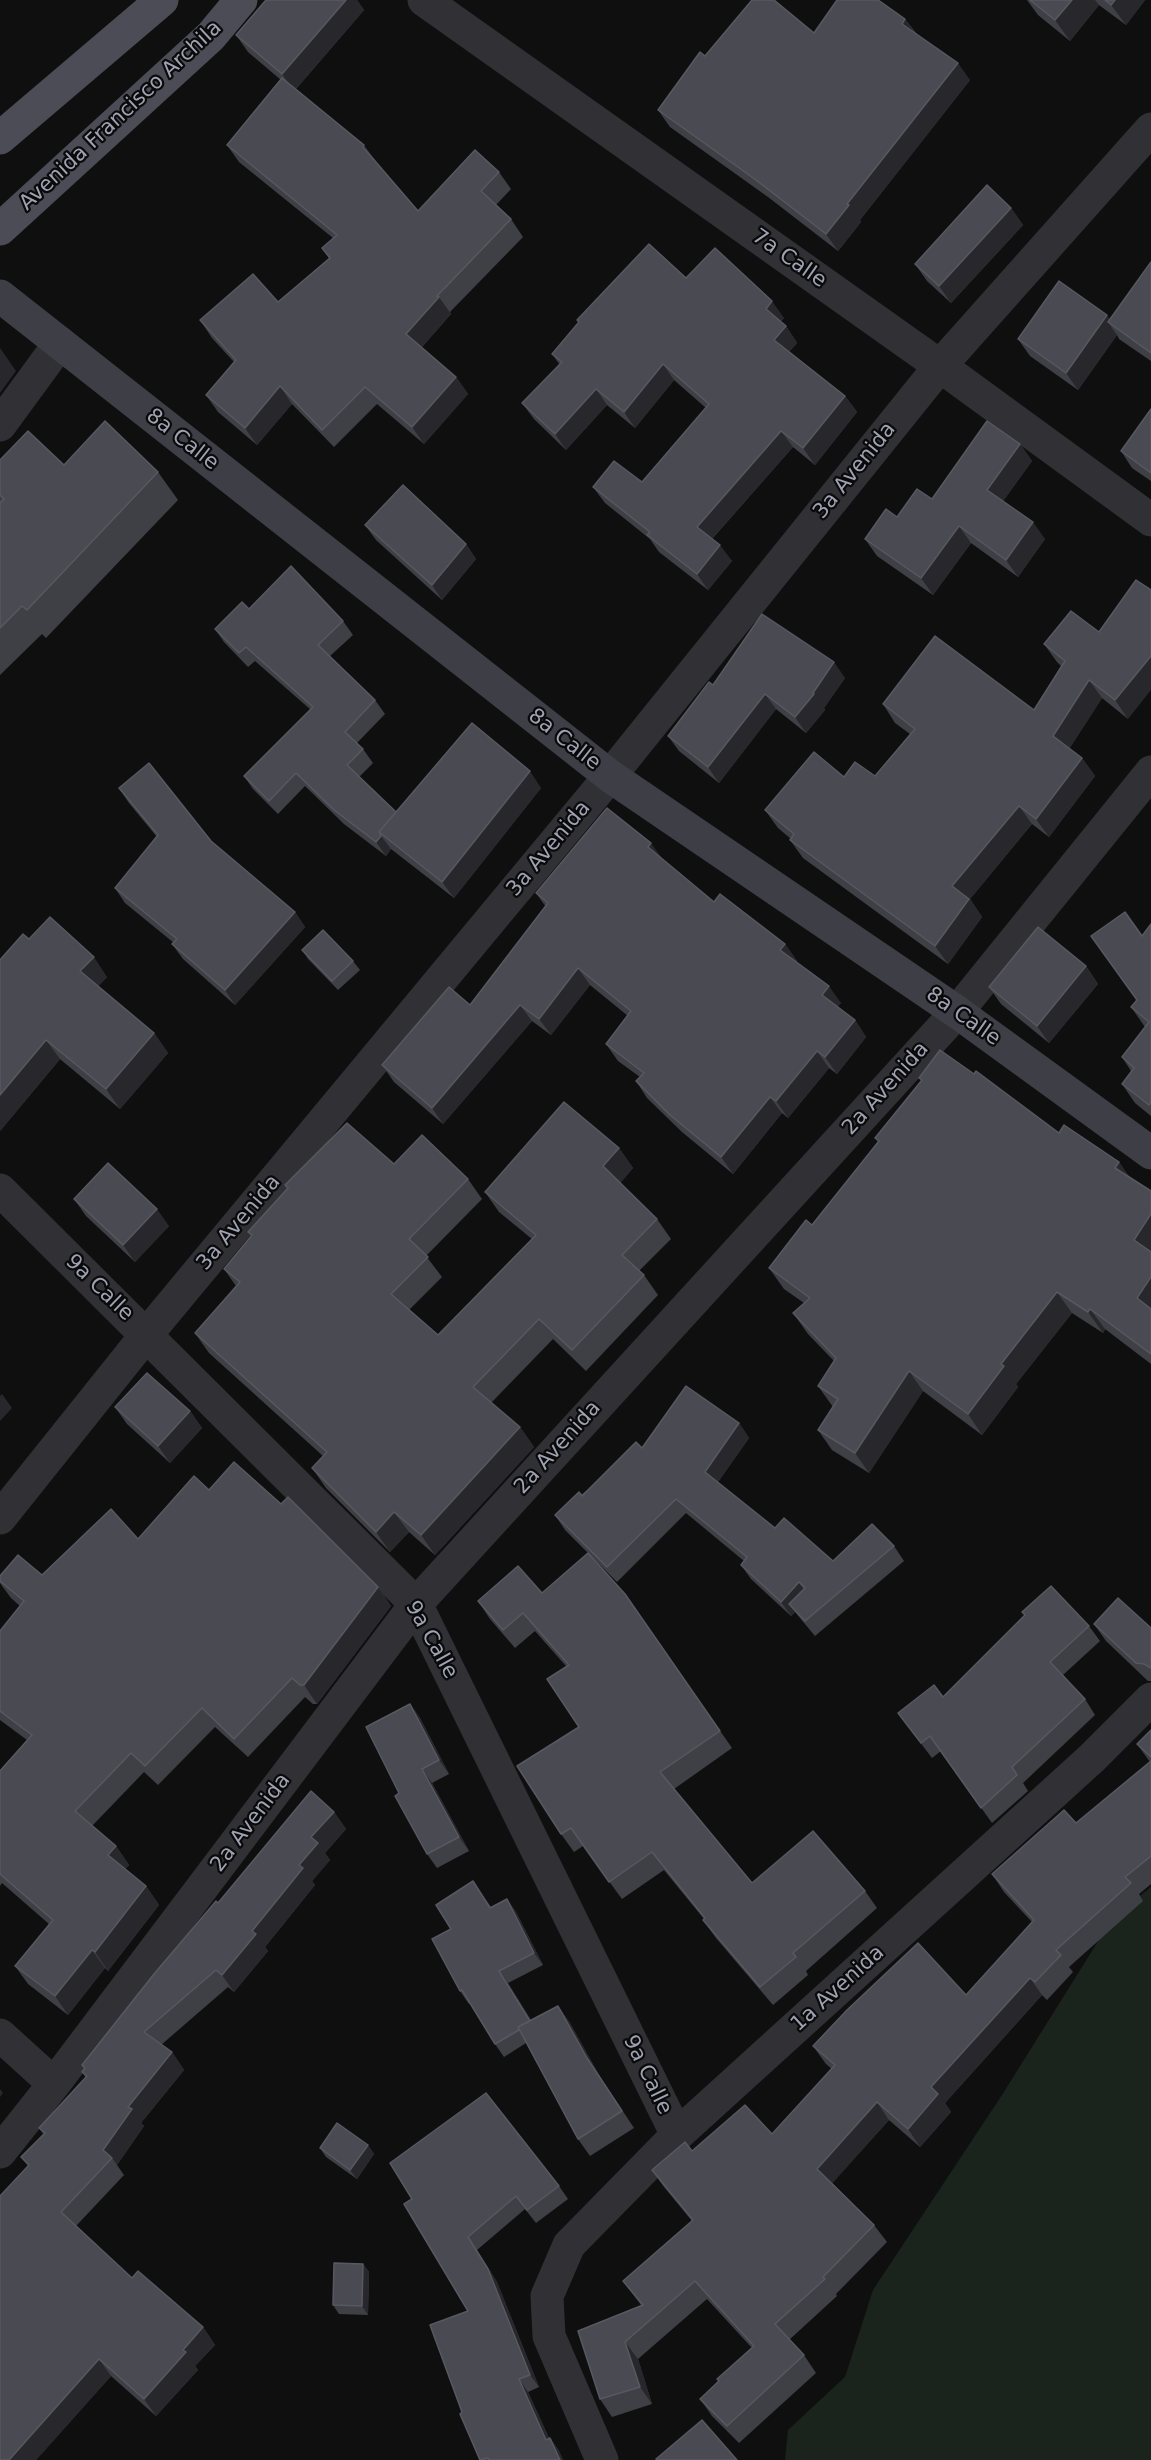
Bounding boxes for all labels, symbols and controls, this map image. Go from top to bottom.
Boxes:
street label: Avenida Francisco Archila [15,16,227,216]
street label: 7a Calle [747,224,831,294]
street label: 8a Calle [141,404,223,476]
street label: 3a Avenida [808,418,902,524]
street label: 8a Calle [523,704,605,776]
street label: 3a Avenida [502,796,596,902]
street label: 8a Calle [921,982,1005,1052]
street label: 2a Avenida [838,1037,934,1141]
street label: 3a Avenida [192,1170,286,1276]
street label: 9a Calle [60,1249,138,1327]
street label: 2a Avenida [510,1396,606,1500]
street label: 9a Calle [399,1597,463,1683]
street label: 2a Avenida [206,1769,296,1877]
street label: 1a Avenida [786,1941,890,2037]
street label: 9a Calle [617,2031,677,2119]

